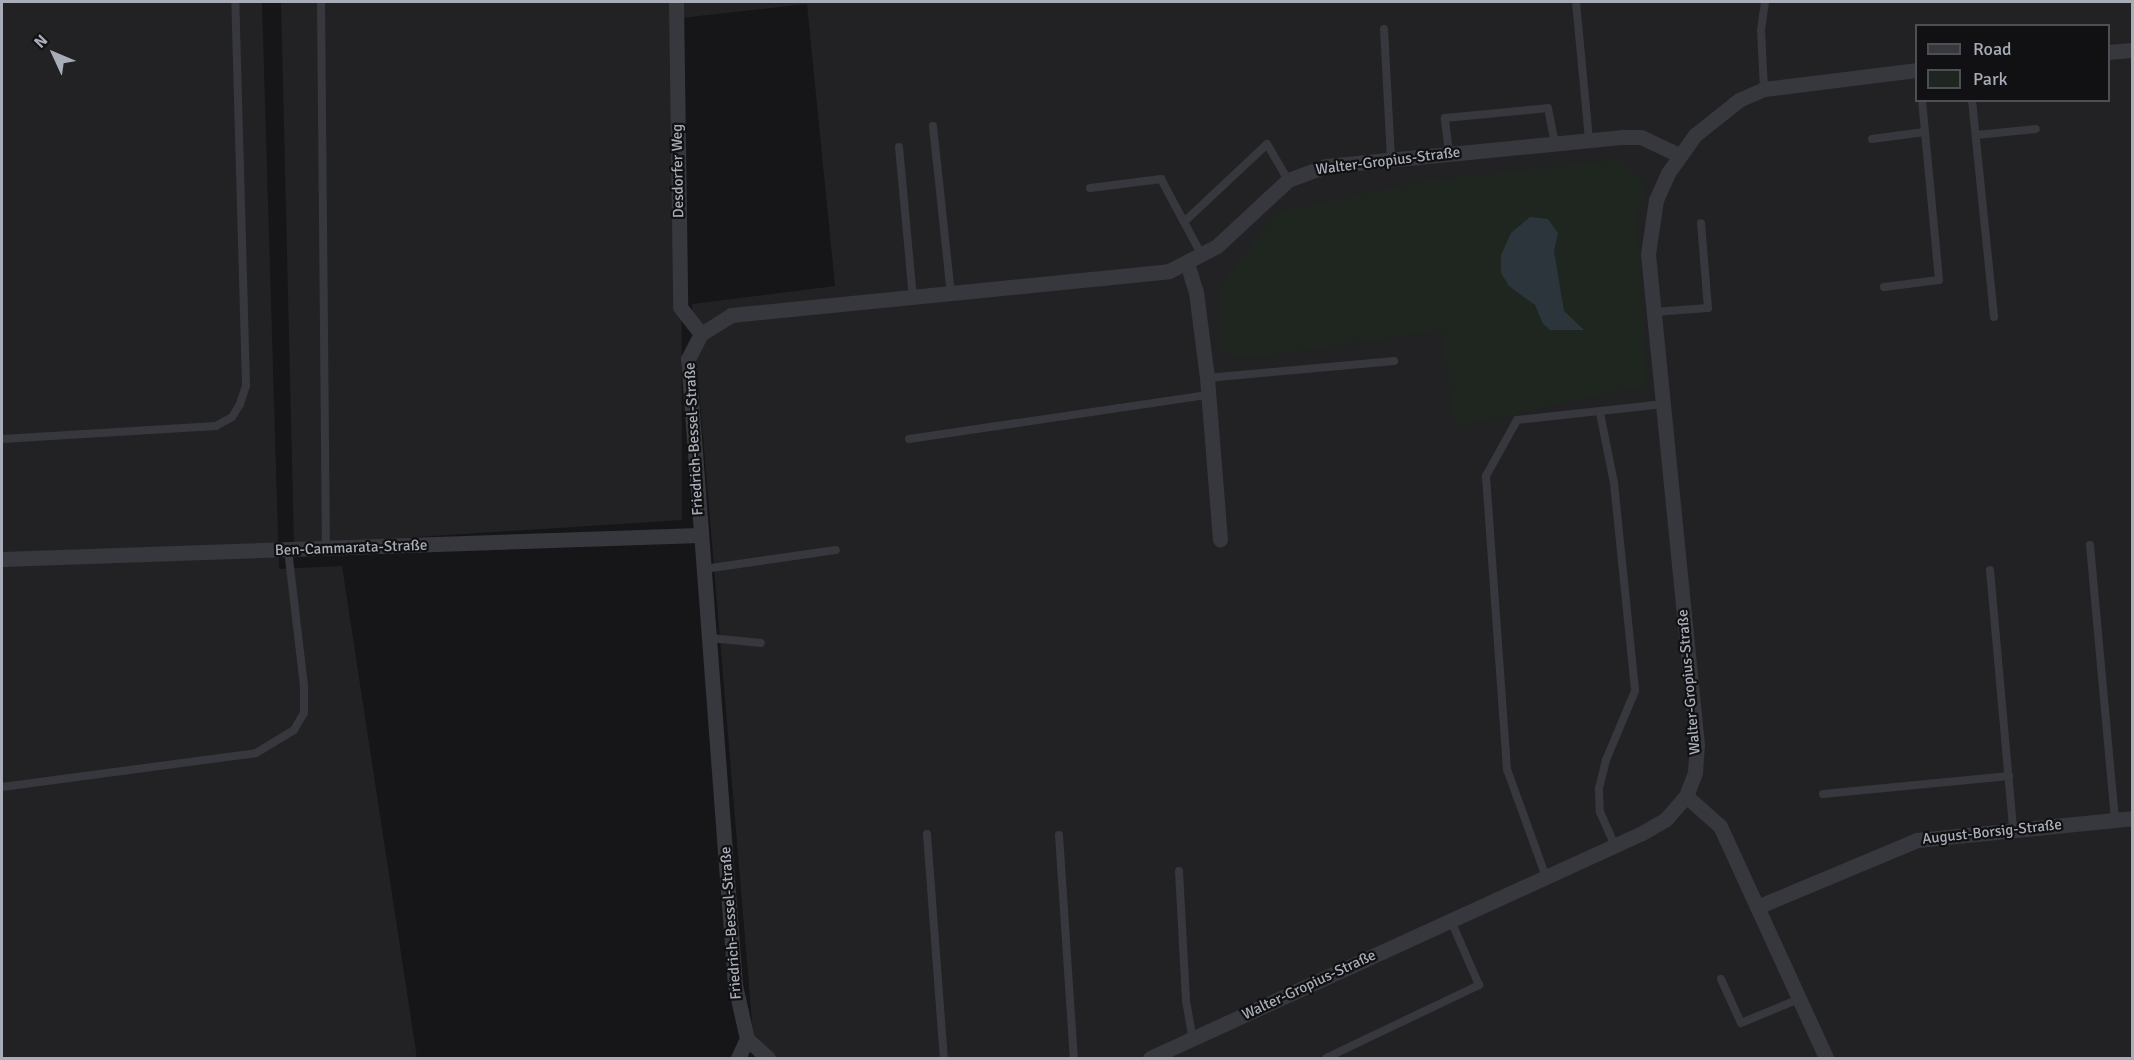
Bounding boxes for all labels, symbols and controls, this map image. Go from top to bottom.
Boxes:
north arrow [24,24,84,84]
legend [1915,24,2110,102]
text: N [30,31,52,52]
text: Road [1973,38,2012,60]
text: Park [1973,68,2008,90]
street label: Desdorfer Weg [668,124,688,218]
street label: Walter-Gropius-Straße [1315,143,1461,179]
street label: Friedrich-Bessel-Straße [681,362,707,516]
street label: Ben-Cammarata-Straße [274,536,428,560]
street label: Walter-Gropius-Straße [1674,609,1704,755]
street label: August-Borsig-Straße [1921,816,2063,848]
street label: Friedrich-Bessel-Straße [717,846,745,1000]
street label: Walter-Gropius-Straße [1239,946,1379,1024]

